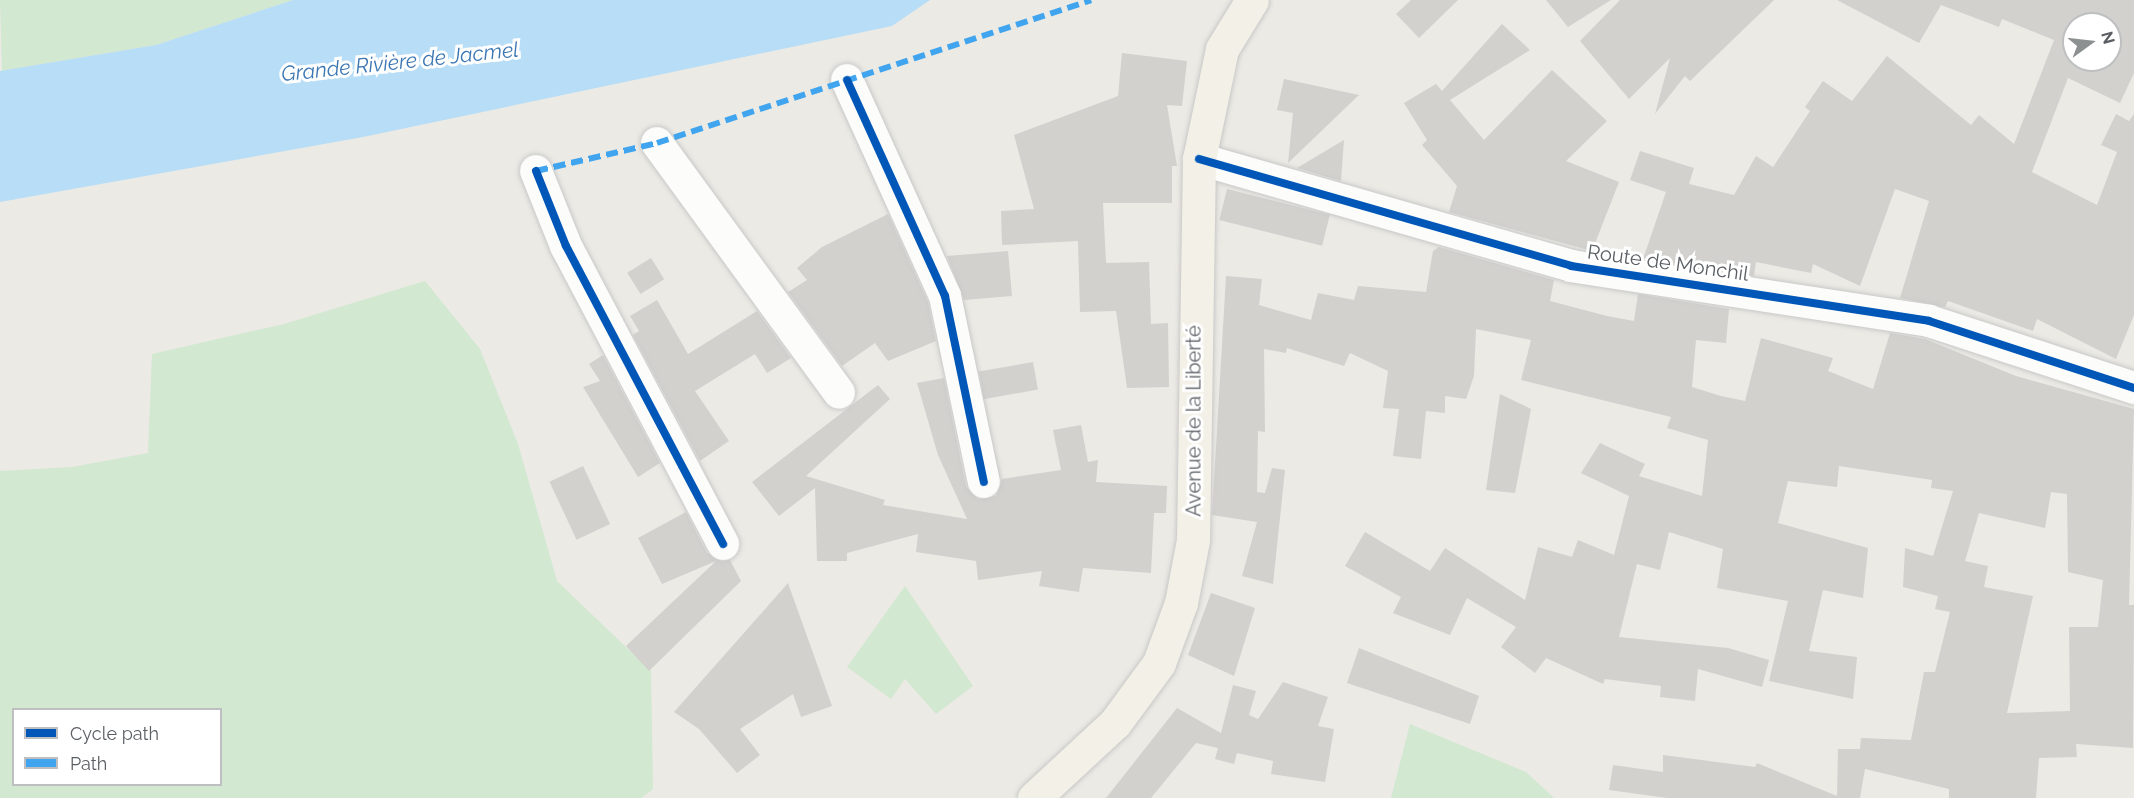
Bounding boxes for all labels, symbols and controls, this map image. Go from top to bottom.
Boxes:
north arrow [2062,12,2122,72]
text: N [2097,29,2119,46]
water label: Grande Rivière de Jacmel [280,37,520,87]
street label: Route de Monchil [1586,240,1750,286]
street label: Avenue de la Liberté [1182,325,1206,517]
legend [12,708,222,786]
text: Cycle path [70,723,159,744]
text: Path [70,753,107,774]

